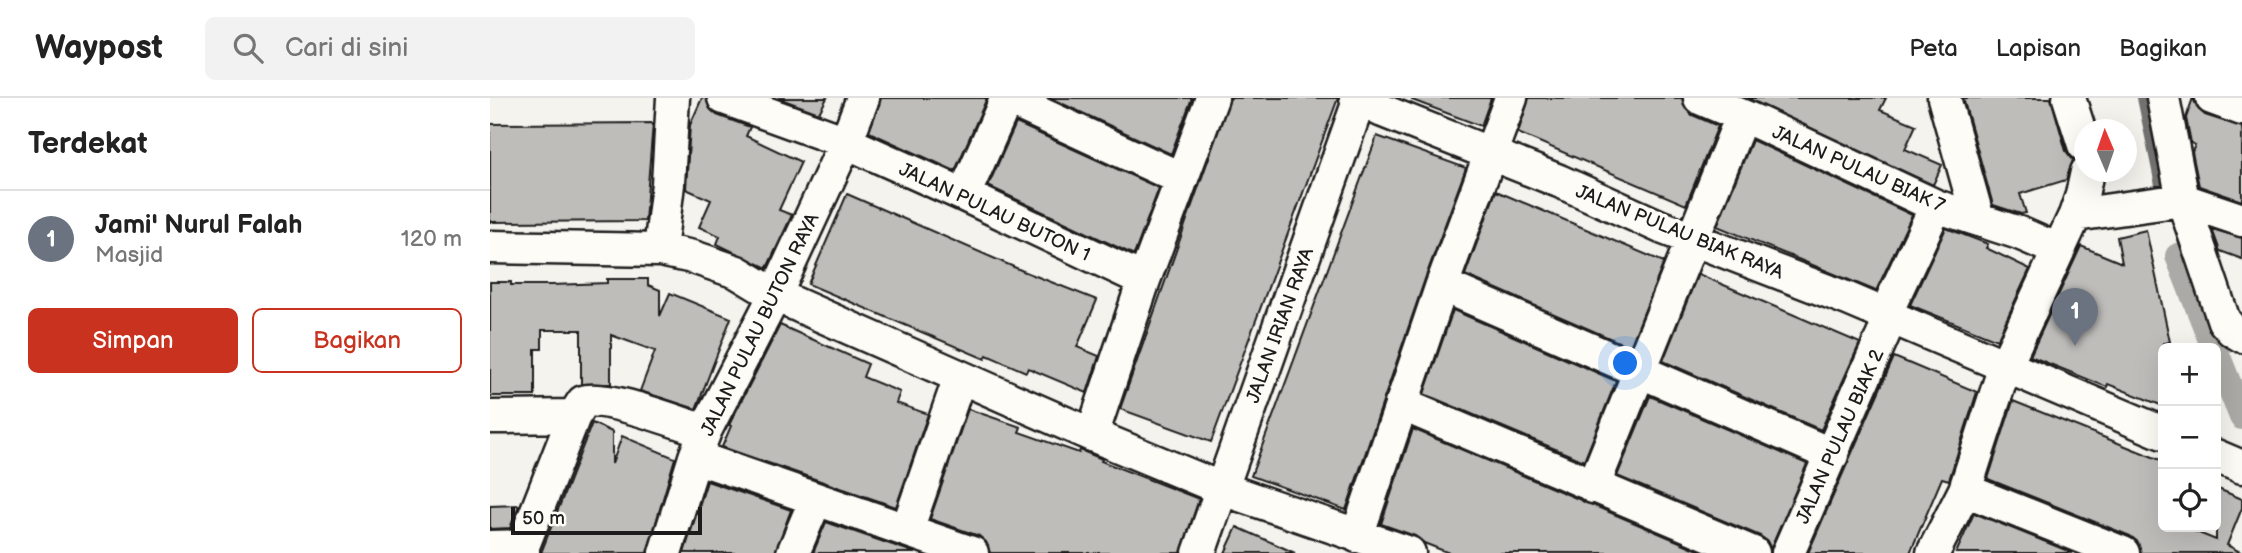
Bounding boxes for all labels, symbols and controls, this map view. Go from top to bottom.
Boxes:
search box [205,17,695,80]
text: Waypost [35,28,163,68]
icon: search [229,29,267,67]
text: Cari di sini [285,33,408,64]
text: Peta [1909,34,1958,63]
text: Lapisan [1996,34,2081,63]
text: Bagikan [2119,34,2207,63]
north arrow [2074,119,2137,182]
street label: JALAN PULAU BIAK 7 [1769,121,1949,218]
text: Terdekat [28,126,147,162]
street label: JALAN PULAU BUTON 1 [895,158,1093,267]
street label: JALAN PULAU BIAK RAYA [1572,180,1787,285]
street label: JALAN PULAU BUTON RAYA [696,209,825,440]
text: Jami' Nurul Falah [95,210,302,241]
text: 1 [46,225,56,253]
text: 120 m [401,225,462,253]
text: Masjid [95,241,163,269]
street label: JALAN IRIAN RAYA [1242,244,1319,406]
pin: 1 [2052,288,2098,346]
button: Simpan [28,308,238,373]
button: Bagikan [252,308,462,373]
map controls [2158,343,2221,532]
button: + [2158,343,2221,406]
street label: JALAN PULAU BIAK 2 [1791,345,1890,527]
your location [1608,346,1642,380]
button: − [2158,406,2221,469]
button: locate [2158,469,2221,532]
scale bar [511,504,702,536]
text: 50 m [522,507,565,530]

